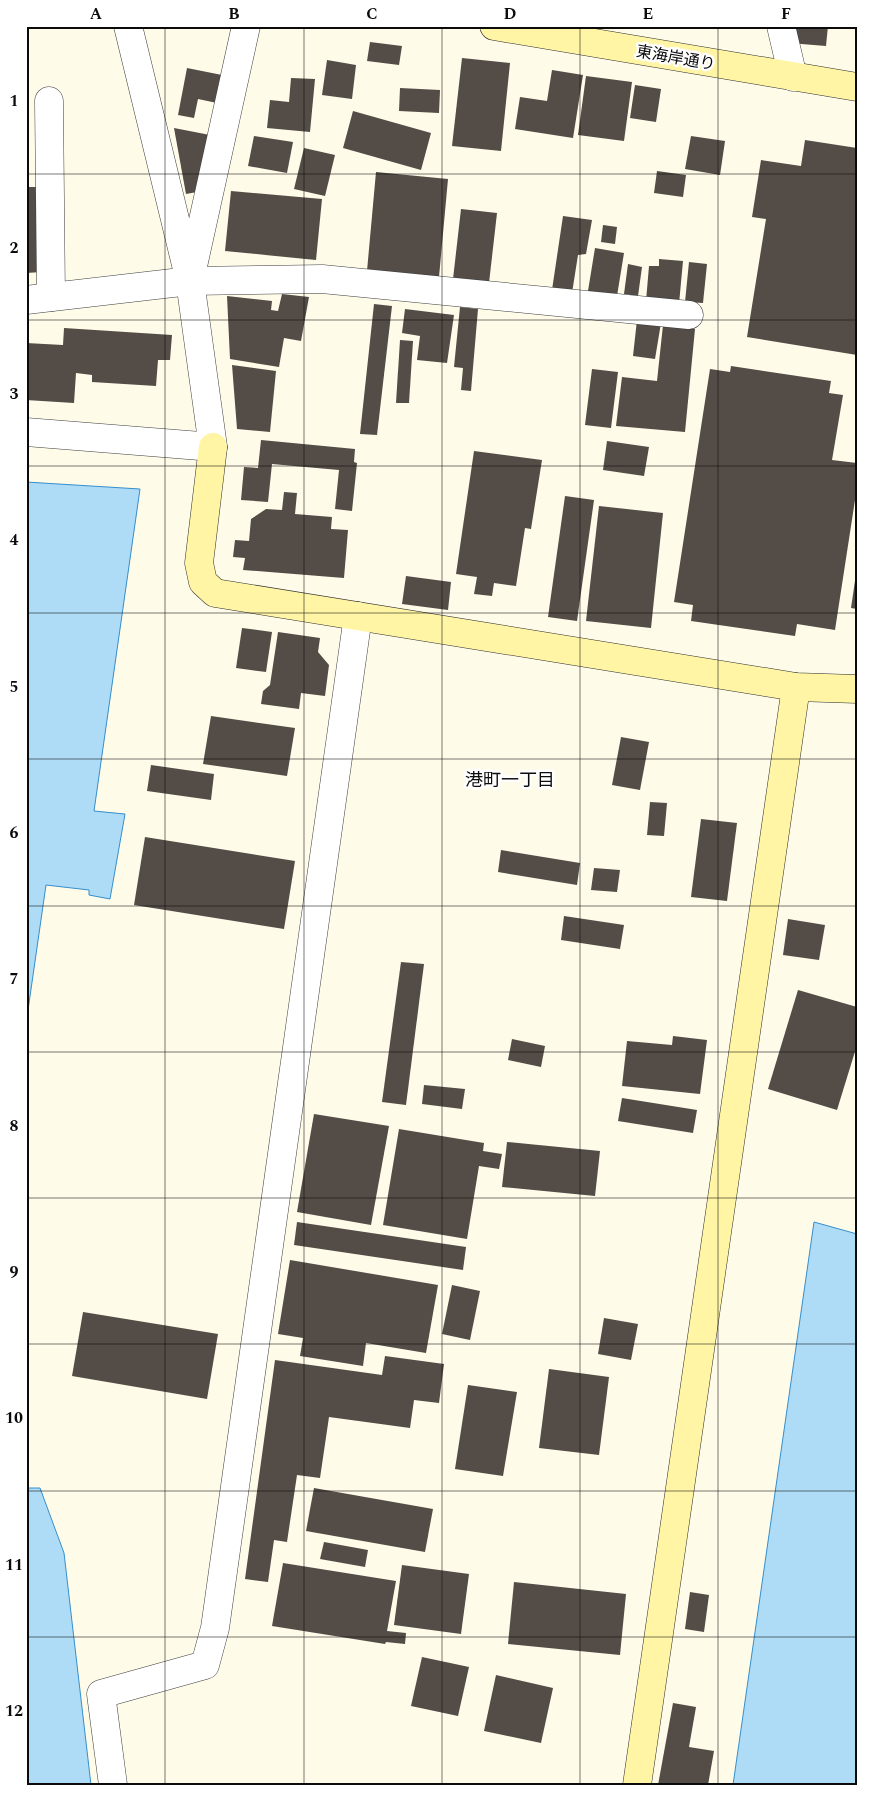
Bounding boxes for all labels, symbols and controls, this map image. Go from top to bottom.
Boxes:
text: A [90,2,103,26]
text: B [228,2,240,26]
text: C [366,2,378,26]
text: D [504,2,517,26]
text: E [643,2,653,26]
text: F [781,2,791,26]
street label: 東海岸通り [634,39,717,77]
text: 1 [10,89,18,113]
text: 2 [10,236,19,260]
text: 3 [10,382,19,406]
text: 4 [10,528,19,552]
text: 5 [10,675,18,699]
district label: 港町一丁目 [465,767,555,794]
text: 6 [10,821,19,845]
text: 7 [10,967,19,991]
text: 8 [10,1114,19,1138]
text: 9 [10,1260,19,1284]
text: 10 [5,1406,23,1430]
text: 11 [5,1553,23,1577]
text: 12 [5,1699,23,1723]

